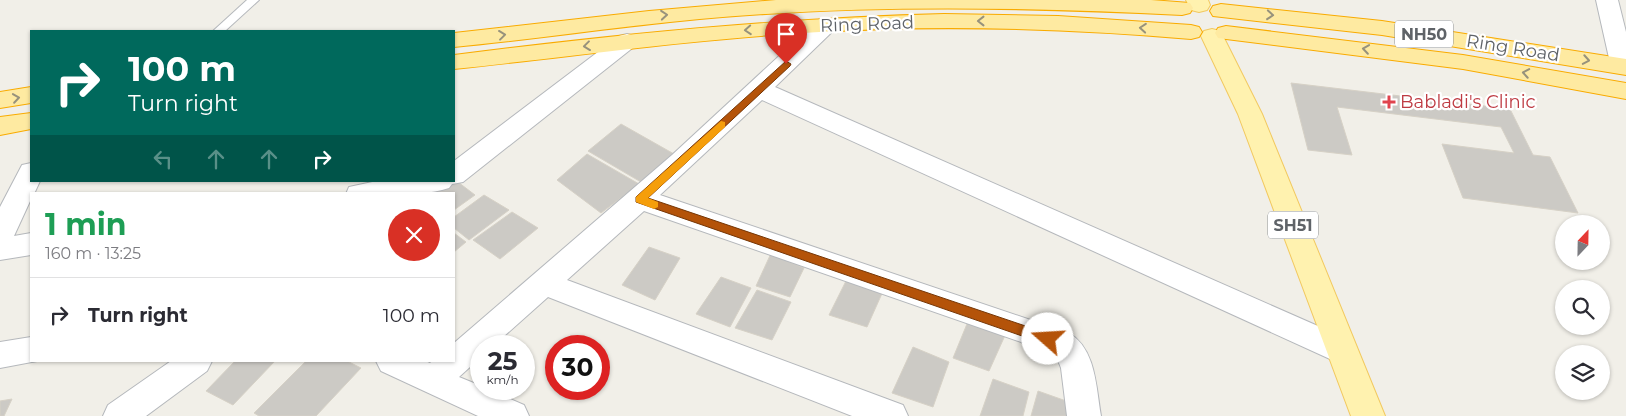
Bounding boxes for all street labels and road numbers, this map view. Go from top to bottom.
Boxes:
street label: Ring Road [820,11,914,37]
road number: NH50 [1395,20,1453,48]
street label: Ring Road [1465,30,1561,66]
road number: SH51 [1268,212,1318,238]

